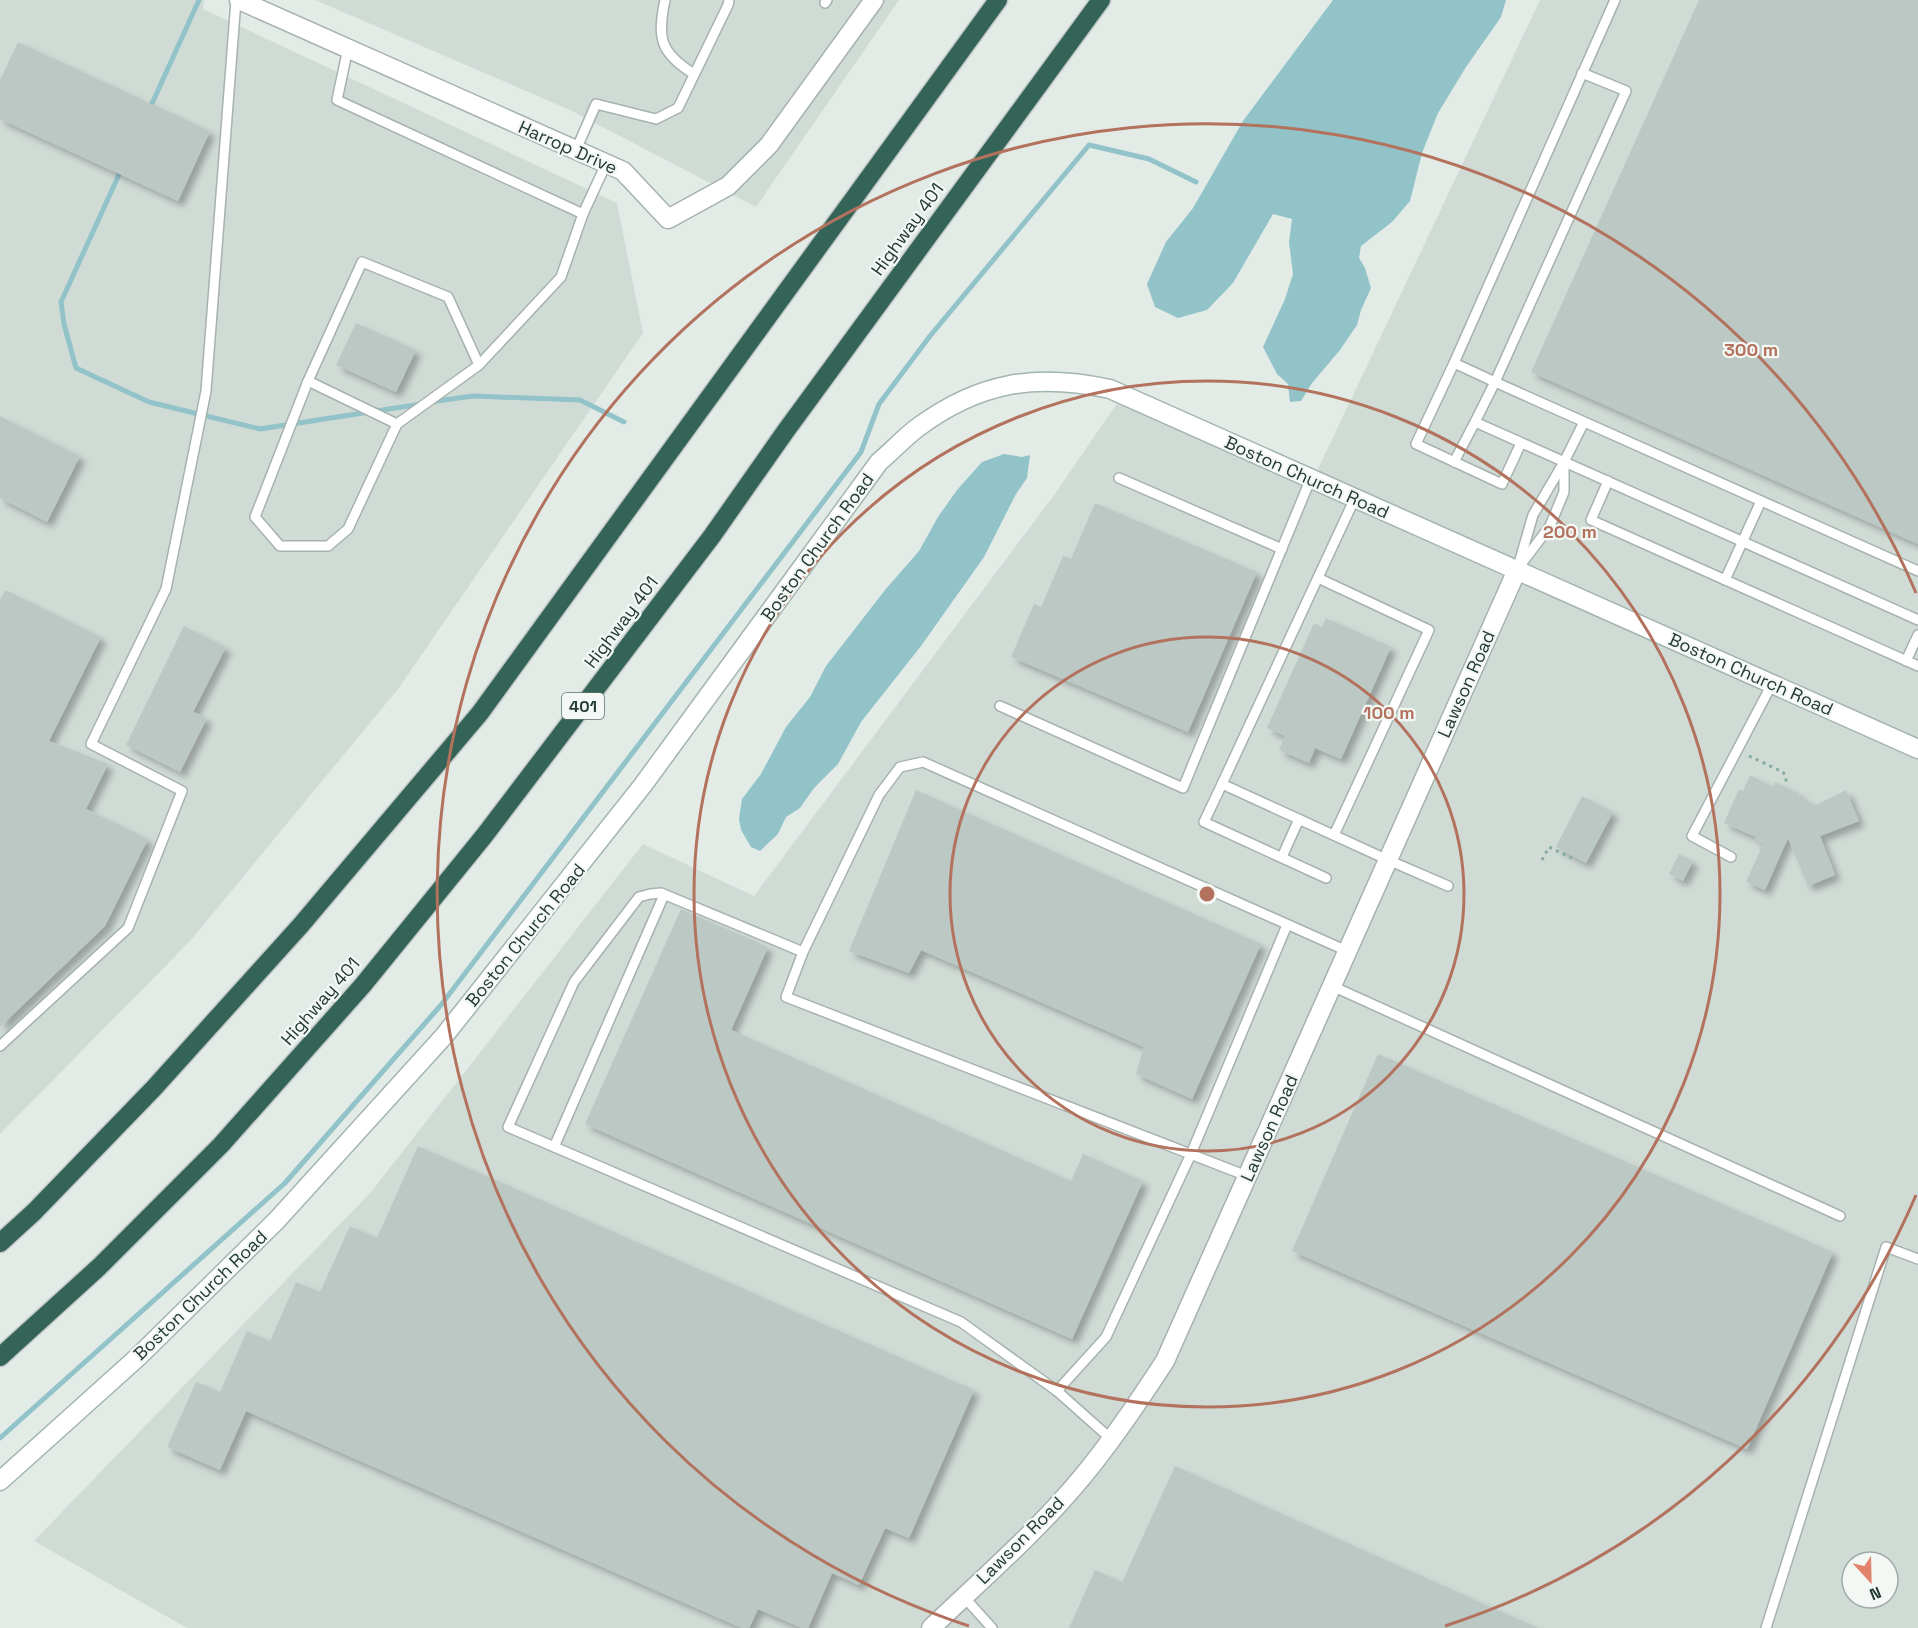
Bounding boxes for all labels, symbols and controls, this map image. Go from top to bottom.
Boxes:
street label: Harrop Drive [515,115,621,179]
street label: Highway 401 [866,178,948,280]
text: 300 m [1724,338,1778,361]
street label: Boston Church Road [1221,430,1393,524]
street label: Boston Church Road [756,468,878,626]
text: 200 m [1543,520,1597,543]
street label: Highway 401 [579,572,663,672]
street label: Lawson Road [1432,627,1500,741]
street label: Boston Church Road [1665,627,1837,721]
road number: 401 [562,693,604,719]
text: 100 m [1363,701,1415,724]
street label: Boston Church Road [460,859,590,1011]
centre of rings [1197,884,1217,904]
street label: Highway 401 [276,952,364,1050]
street label: Lawson Road [1235,1071,1303,1185]
street label: Boston Church Road [128,1225,272,1365]
street label: Lawson Road [971,1491,1069,1589]
north arrow [1840,1550,1900,1610]
text: N [1867,1582,1884,1605]

